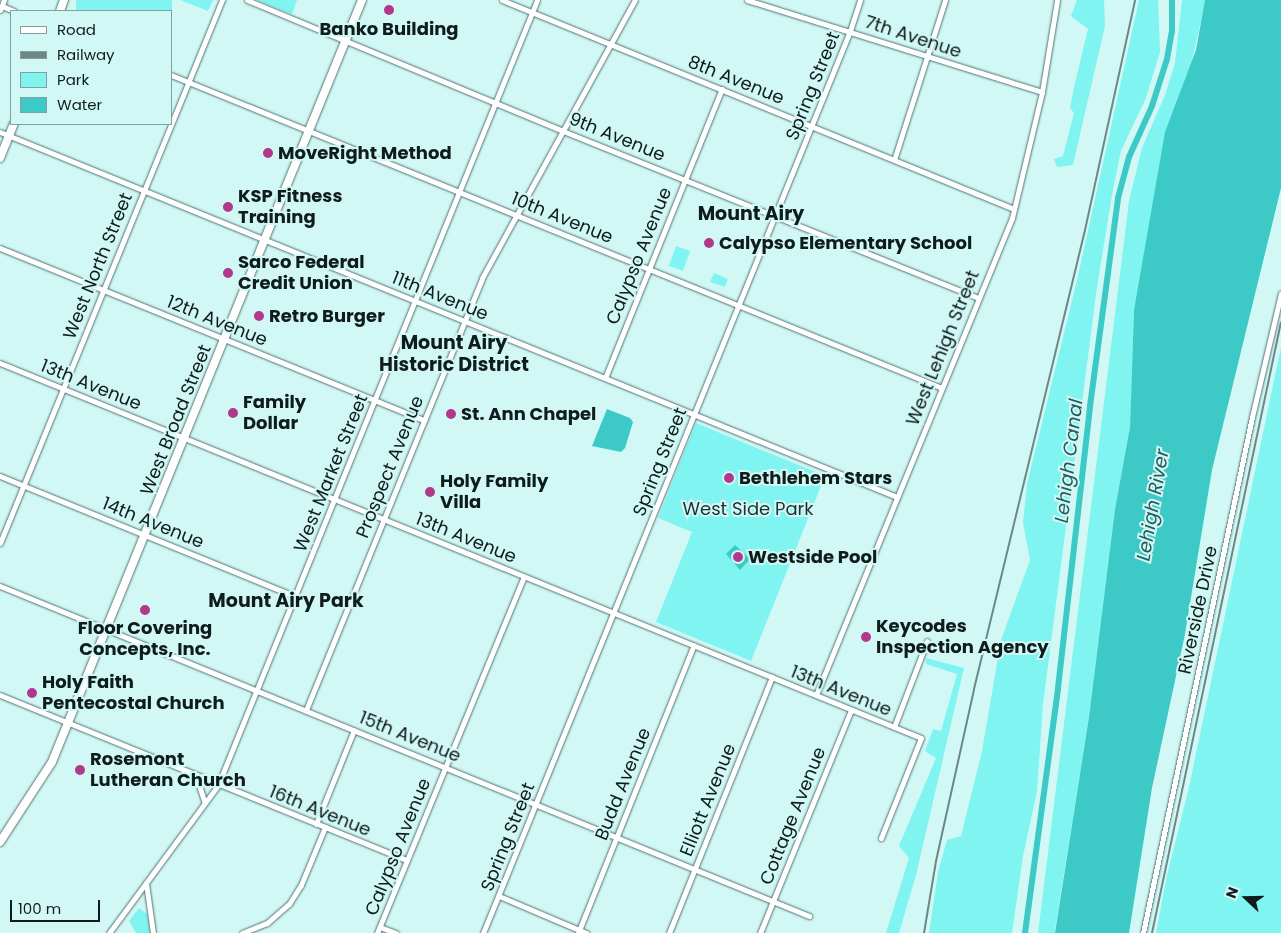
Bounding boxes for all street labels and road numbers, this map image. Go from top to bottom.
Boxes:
street label: 7th Avenue [862,11,964,63]
street label: Spring Street [781,29,845,143]
street label: 8th Avenue [685,51,787,109]
street label: 9th Avenue [566,108,668,166]
street label: Calypso Avenue [602,184,676,328]
street label: 10th Avenue [508,188,616,248]
street label: West North Street [59,190,137,342]
street label: 11th Avenue [389,267,491,325]
street label: West Lehigh Street [902,267,984,429]
street label: 12th Avenue [164,291,270,351]
street label: West Broad Street [136,342,216,498]
street label: 13th Avenue [37,355,145,415]
street label: West Market Street [289,391,373,555]
street label: Prospect Avenue [352,393,428,541]
street label: Spring Street [628,405,692,519]
street label: 14th Avenue [99,493,207,553]
street label: 13th Avenue [412,508,520,568]
street label: Riverside Drive [1174,544,1222,676]
street label: 13th Avenue [787,661,895,721]
street label: 15th Avenue [356,707,464,767]
street label: Budd Avenue [591,725,655,843]
street label: Elliott Avenue [676,741,740,859]
street label: Cottage Avenue [756,744,830,888]
street label: Calypso Avenue [361,775,435,919]
street label: Spring Street [476,780,540,894]
street label: 16th Avenue [266,781,374,841]

